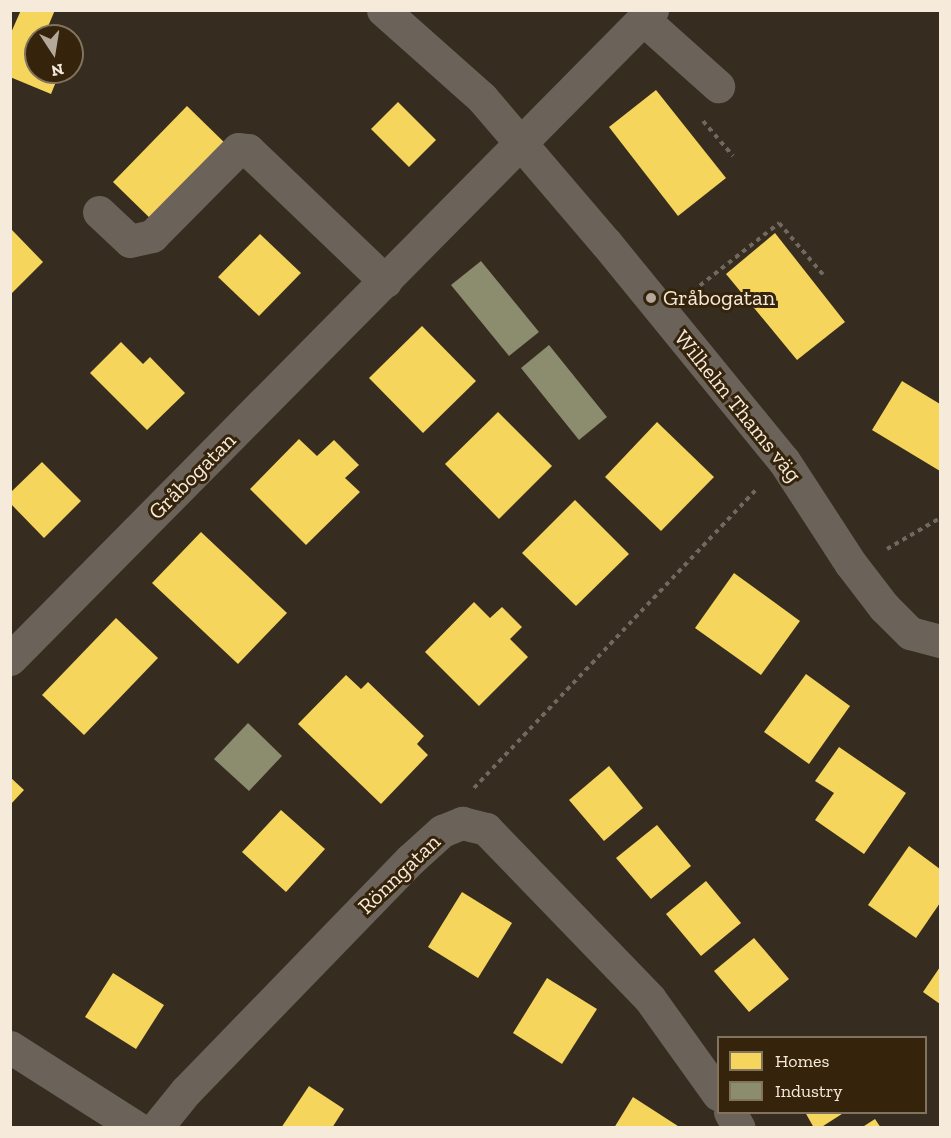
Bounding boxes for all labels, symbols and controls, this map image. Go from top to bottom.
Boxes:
north arrow [24,24,84,84]
text: N [50,60,65,81]
place label: Gråbogatan [663,285,775,311]
marker: Gråbogatan [644,291,658,305]
street label: Wilhelm Thams väg [668,324,808,488]
street label: Gråbogatan [143,427,241,525]
street label: Rönngatan [352,828,446,920]
legend [717,1036,927,1114]
text: Homes [775,1050,829,1072]
text: Industry [775,1080,842,1102]

